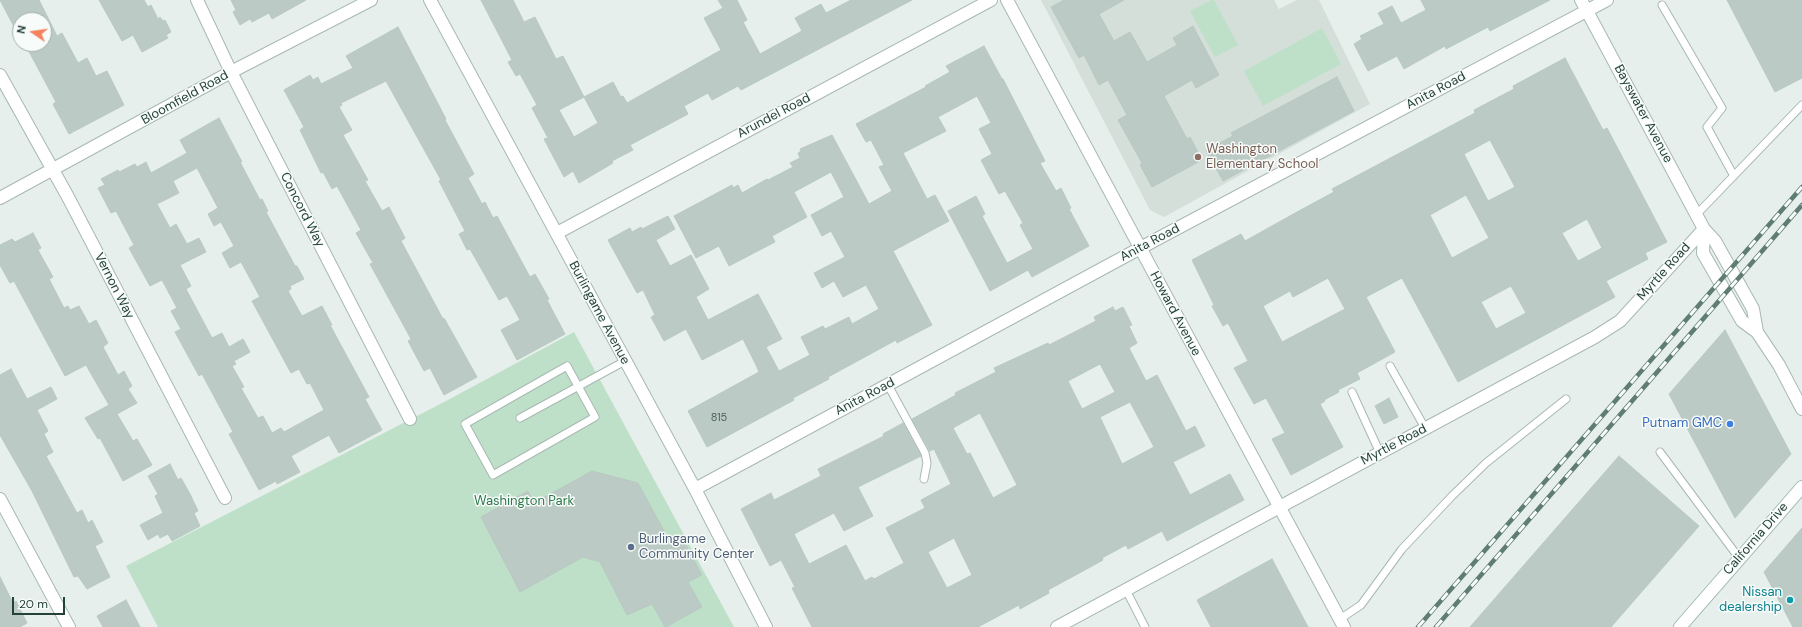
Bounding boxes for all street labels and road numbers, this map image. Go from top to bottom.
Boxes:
street label: Bayswater Avenue [1610,62,1676,166]
street label: Bloomfield Road [139,68,231,128]
street label: Anita Road [1404,69,1468,113]
street label: Arundel Road [735,90,813,142]
street label: Concord Way [276,170,328,250]
street label: Anita Road [1118,221,1182,265]
street label: Myrtle Road [1634,240,1694,304]
street label: Vernon Way [91,250,137,322]
street label: Burlingame Avenue [565,259,633,367]
street label: Howard Avenue [1146,269,1204,359]
street label: Anita Road [833,375,897,419]
street label: Myrtle Road [1359,421,1429,469]
street label: California Drive [1720,500,1792,578]

